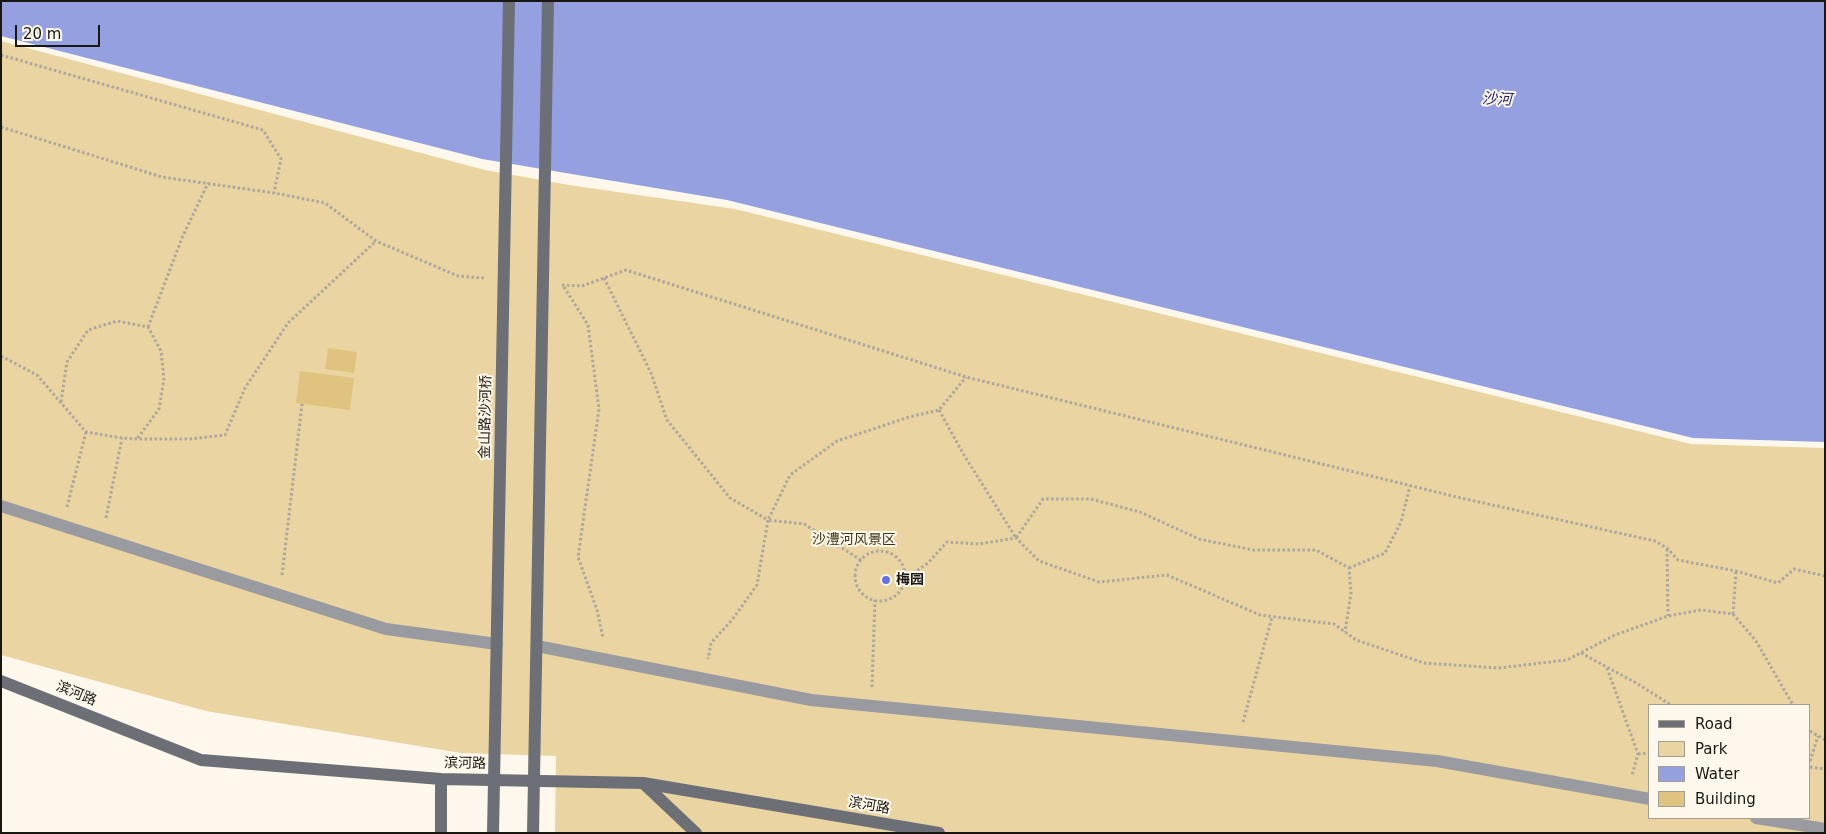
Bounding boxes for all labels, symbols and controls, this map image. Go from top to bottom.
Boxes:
scale bar [18,15,102,47]
text: 20 m [23,25,61,43]
water label: 沙河 [1482,90,1512,110]
street label: 金山路沙河桥 [477,375,495,459]
park label: 沙澧河风景区 [812,532,896,548]
place label: 梅园 [896,572,924,588]
marker: 梅园 [880,574,892,586]
street label: 滨河路 [53,678,99,710]
legend [1648,704,1811,819]
text: Road [1695,715,1733,733]
text: Park [1695,740,1727,758]
street label: 滨河路 [444,755,486,773]
text: Water [1695,765,1739,783]
text: Building [1695,790,1756,808]
street label: 滨河路 [847,794,891,818]

